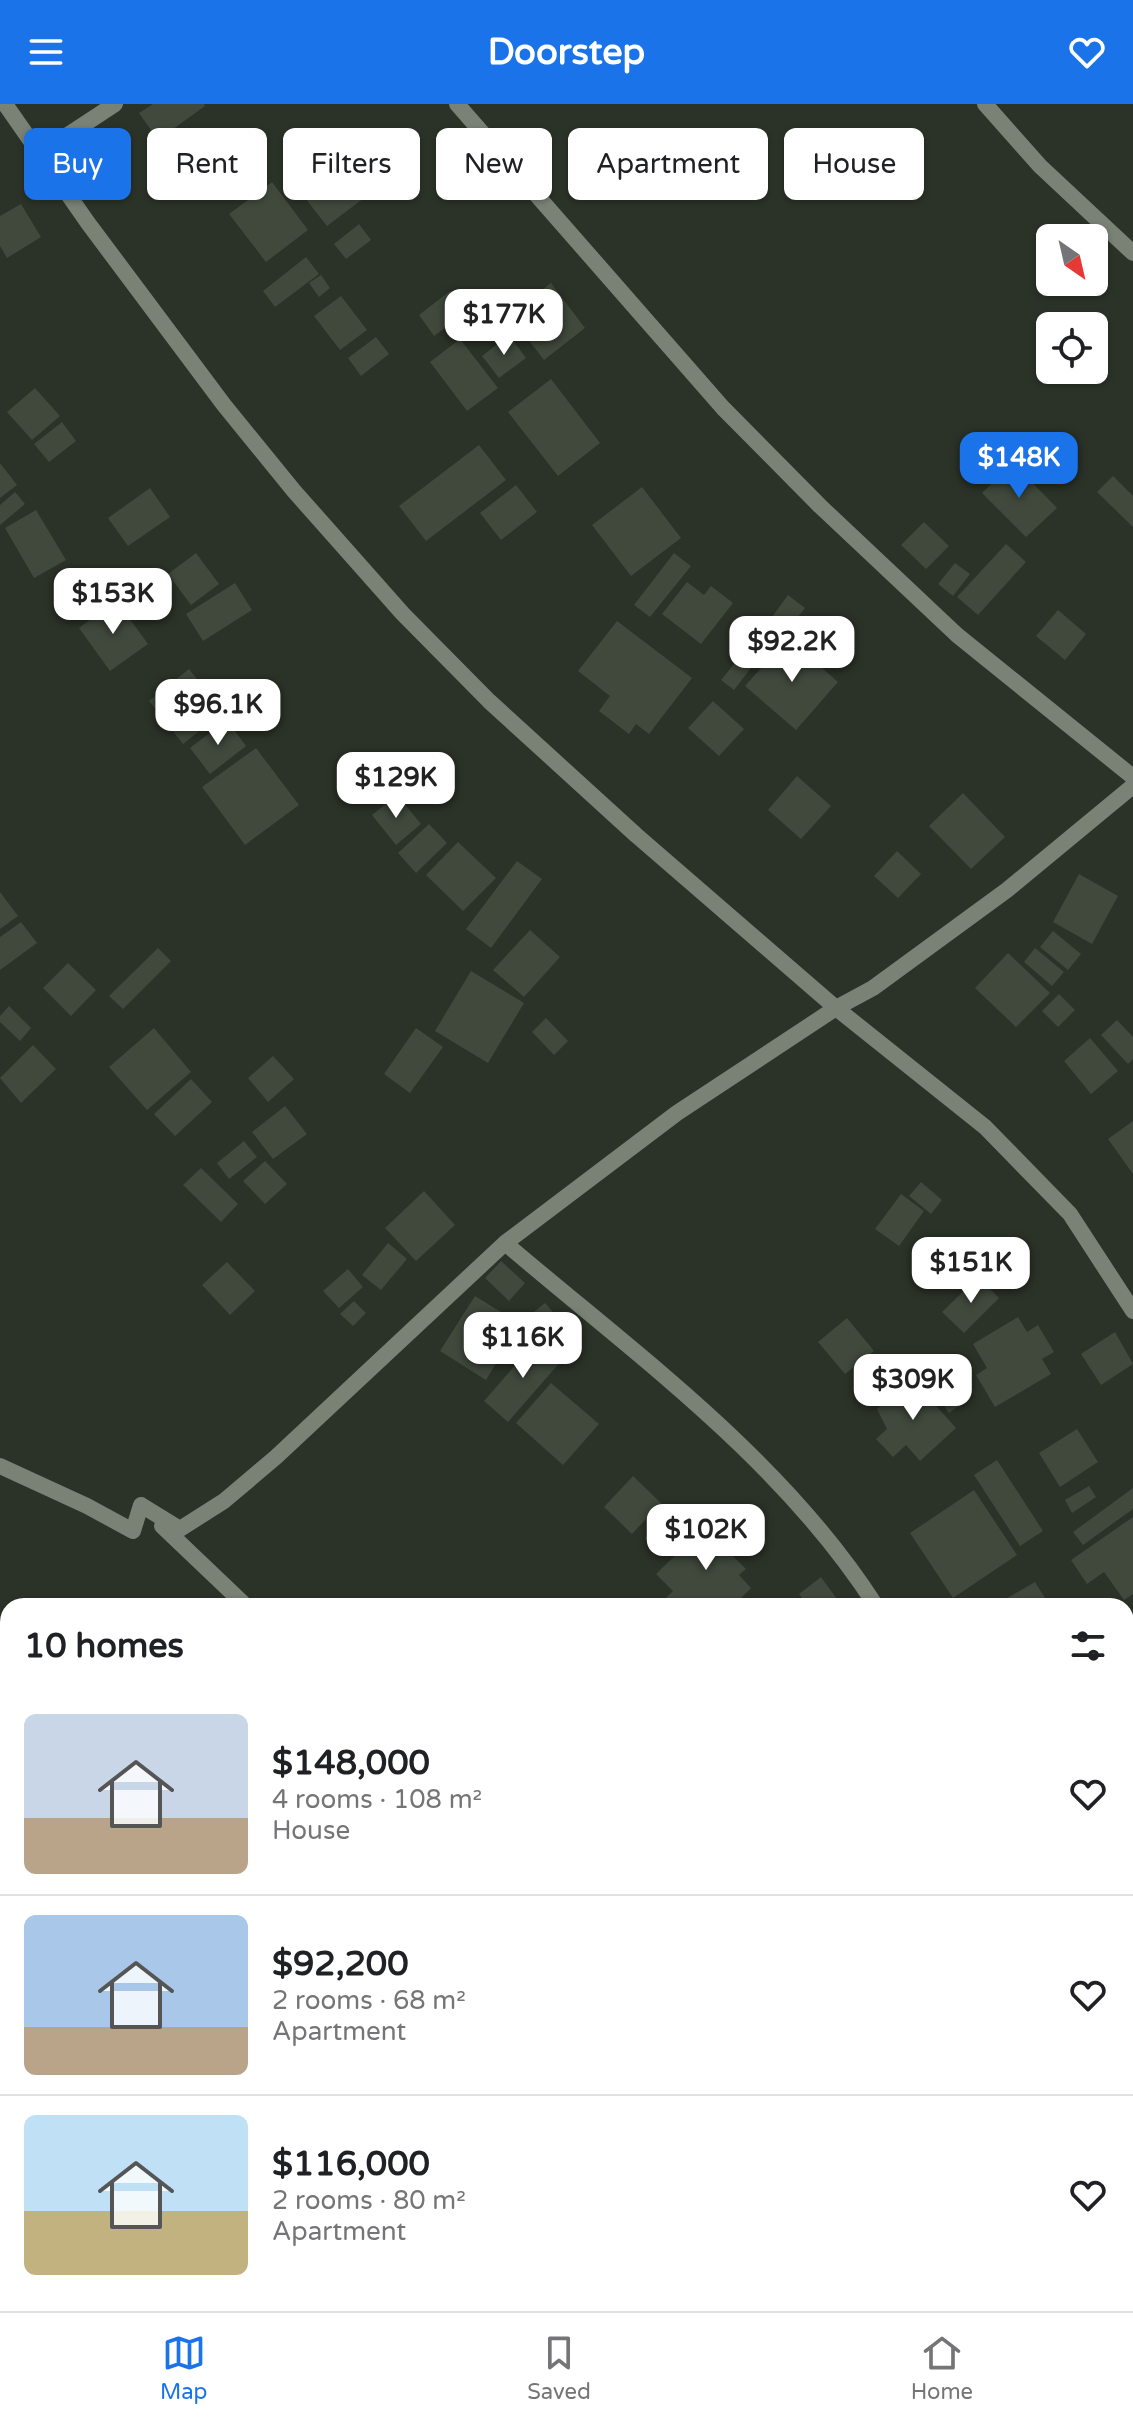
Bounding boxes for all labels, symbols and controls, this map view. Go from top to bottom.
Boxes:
icon: menu [24,30,68,74]
icon: heart [1065,30,1109,74]
text: Doorstep [488,31,645,74]
chip: Buy [24,128,131,200]
chip: Rent [147,128,267,200]
chip: Filters [283,128,420,200]
chip: New [436,128,552,200]
chip: Apartment [568,128,768,200]
chip: House [784,128,924,200]
north arrow [1036,224,1108,296]
map controls [1036,224,1108,384]
pin: $177K [448,289,560,357]
text: $177K [463,299,545,330]
button: locate [1036,312,1108,384]
pin: $148K [963,432,1075,500]
text: $148K [978,442,1060,473]
pin: $153K [57,568,169,636]
text: $153K [72,578,154,609]
pin: $92.2K [727,616,857,684]
text: $92.2K [747,626,837,657]
pin: $96.1K [153,679,283,747]
text: $96.1K [173,689,263,720]
pin: $129K [340,752,452,820]
text: $129K [355,762,437,793]
pin: $151K [915,1237,1027,1305]
text: $151K [930,1247,1012,1278]
pin: $116K [467,1312,579,1380]
text: $116K [482,1322,564,1353]
pin: $309K [857,1354,969,1422]
text: $309K [872,1364,954,1395]
pin: $102K [650,1504,762,1572]
text: $102K [665,1514,747,1545]
icon: filters [1066,1624,1110,1668]
text: 10 homes [24,1626,184,1667]
text: $148,000 [272,1743,430,1784]
icon: home [88,1746,184,1842]
icon: heart [1066,1772,1110,1816]
text: 4 rooms · 108 m² [272,1784,482,1815]
text: House [272,1815,350,1846]
text: $92,200 [272,1944,409,1985]
icon: home [88,1947,184,2043]
icon: heart [1066,1973,1110,2017]
text: 2 rooms · 68 m² [272,1985,466,2016]
text: Apartment [272,2016,406,2047]
text: $116,000 [272,2144,430,2185]
icon: home [88,2147,184,2243]
icon: heart [1066,2173,1110,2217]
text: 2 rooms · 80 m² [272,2185,466,2216]
text: Apartment [272,2216,406,2247]
tab: Map [160,2331,207,2405]
tab: Saved [527,2331,591,2405]
tab: Home [911,2331,973,2405]

